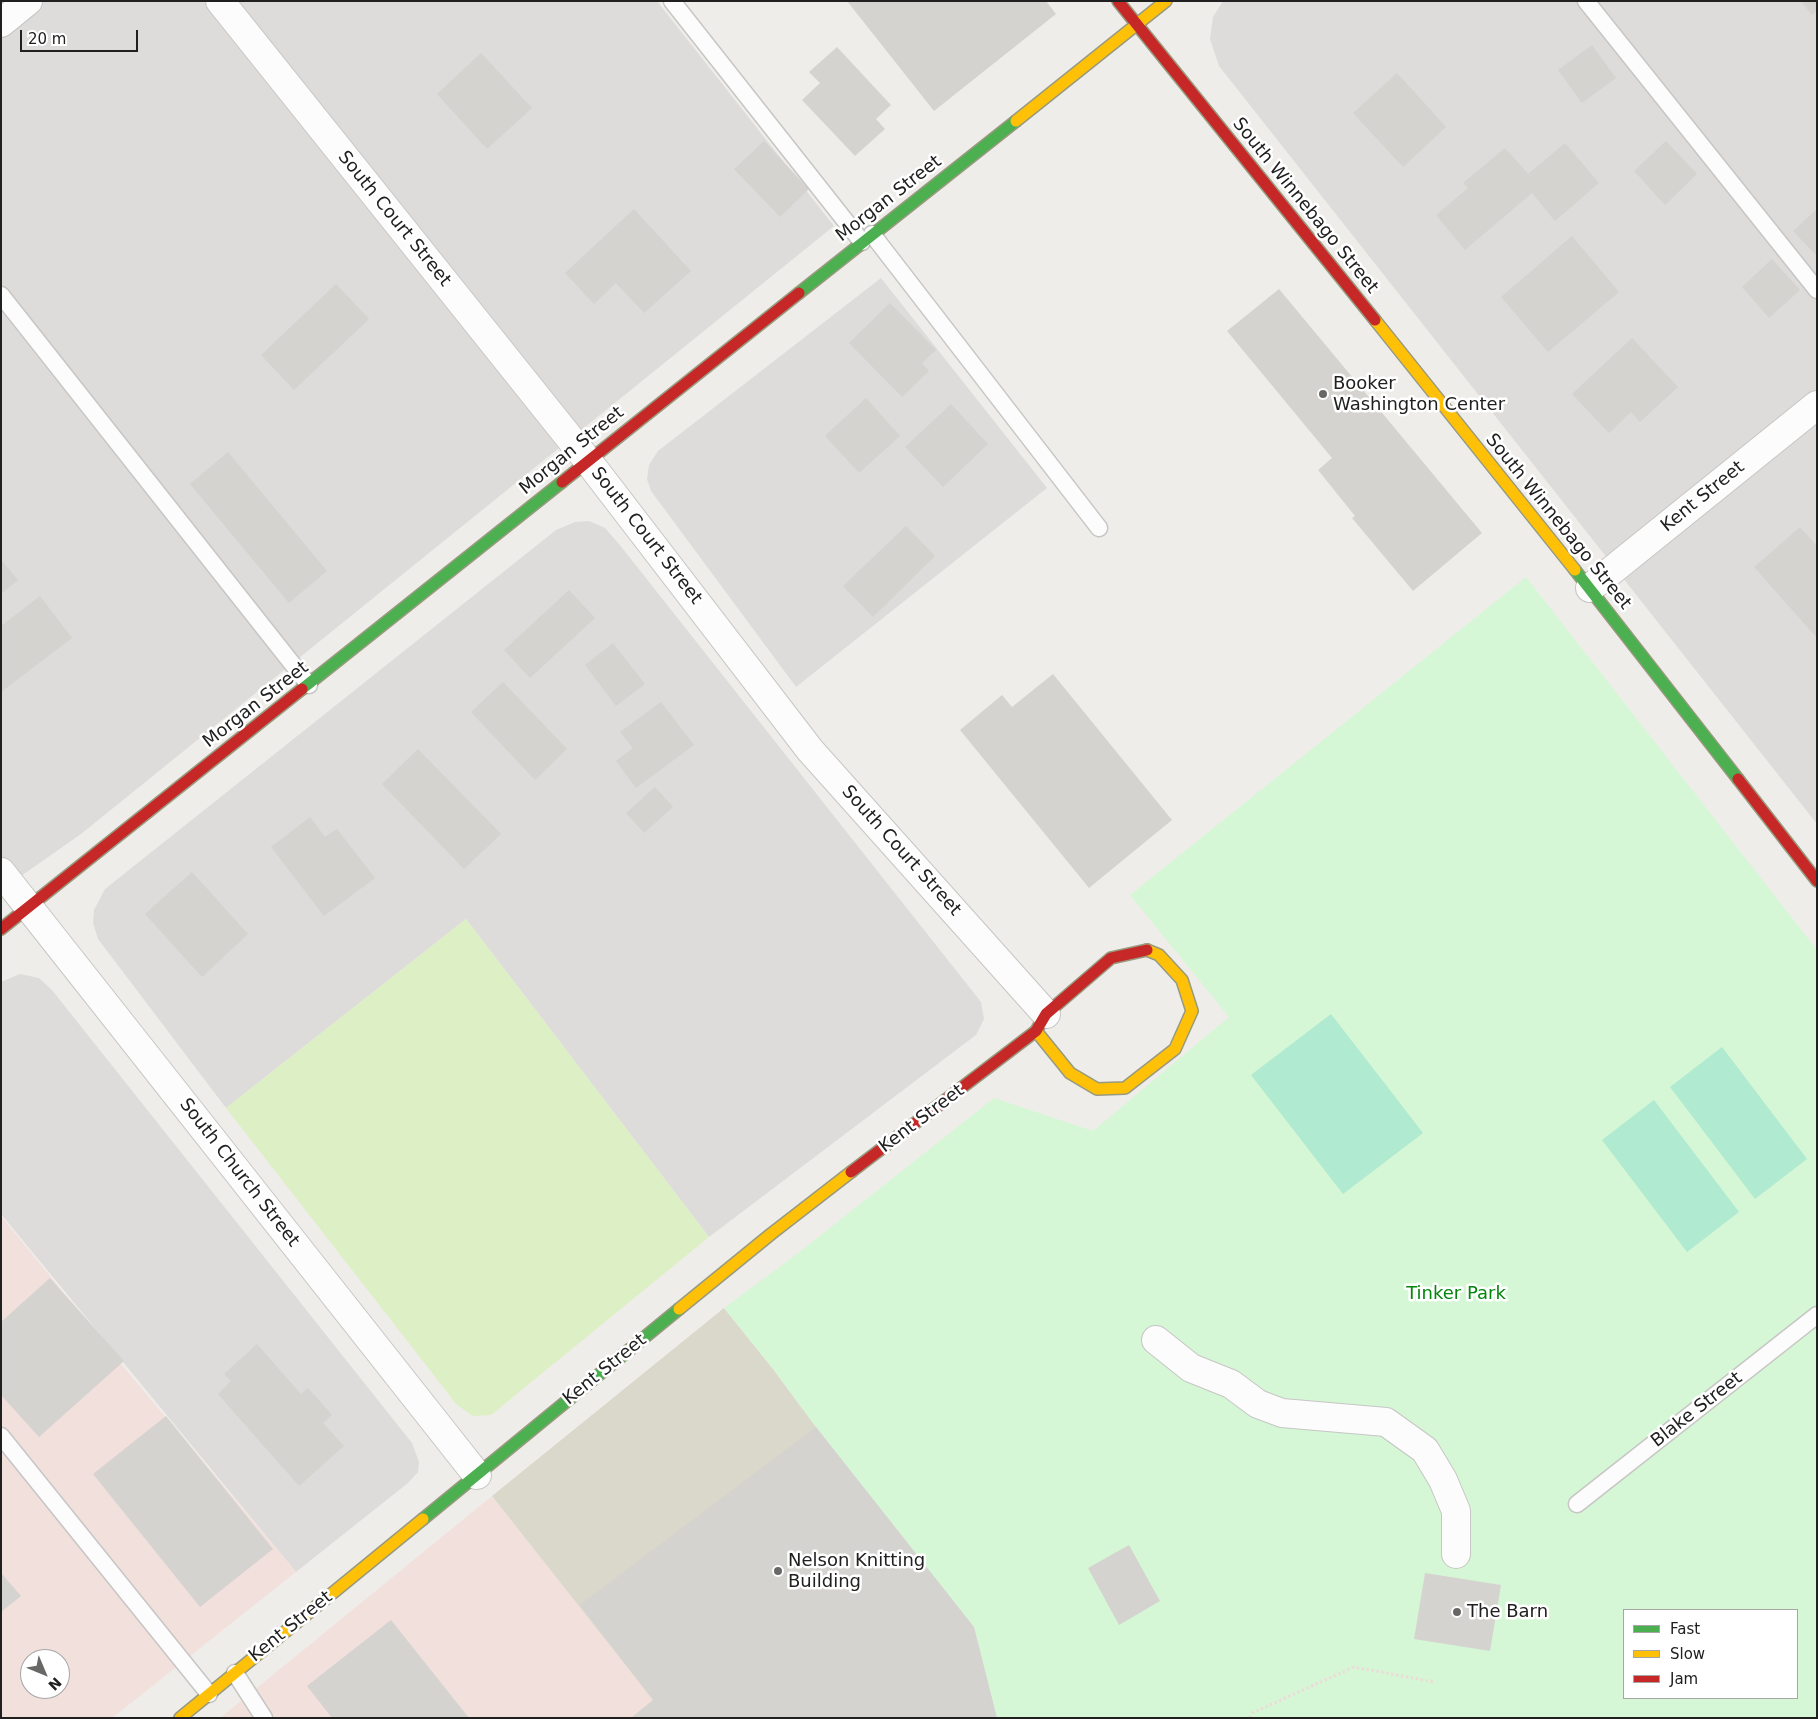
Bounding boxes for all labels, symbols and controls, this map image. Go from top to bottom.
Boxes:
scale bar [22,20,140,52]
text: 20 m [28,30,66,48]
street label: South Winnebago Street [1227,114,1383,298]
street label: South Court Street [333,147,455,291]
street label: Morgan Street [832,151,946,247]
place label: Booker Washington Center [1333,373,1505,416]
marker: Booker Washington Center [1317,388,1329,400]
street label: Morgan Street [516,402,628,500]
street label: South Winnebago Street [1480,430,1636,614]
street label: Kent Street [1657,457,1749,537]
street label: South Court Street [586,463,706,609]
street label: Morgan Street [199,657,313,753]
street label: South Court Street [837,781,965,921]
street label: Kent Street [875,1080,969,1158]
street label: South Church Street [174,1095,304,1251]
park label: Tinker Park [1406,1283,1506,1305]
street label: Kent Street [559,1330,651,1410]
street label: Blake Street [1647,1368,1747,1452]
place label: Nelson Knitting Building [788,1550,925,1592]
marker: Nelson Knitting Building [772,1565,784,1577]
street label: Kent Street [245,1587,337,1667]
place label: The Barn [1467,1601,1548,1623]
marker: The Barn [1451,1606,1463,1618]
legend [1623,1609,1798,1699]
text: Fast [1670,1620,1700,1638]
text: Slow [1670,1645,1705,1663]
north arrow [20,1649,70,1699]
text: Jam [1670,1670,1698,1688]
text: N [45,1674,65,1694]

